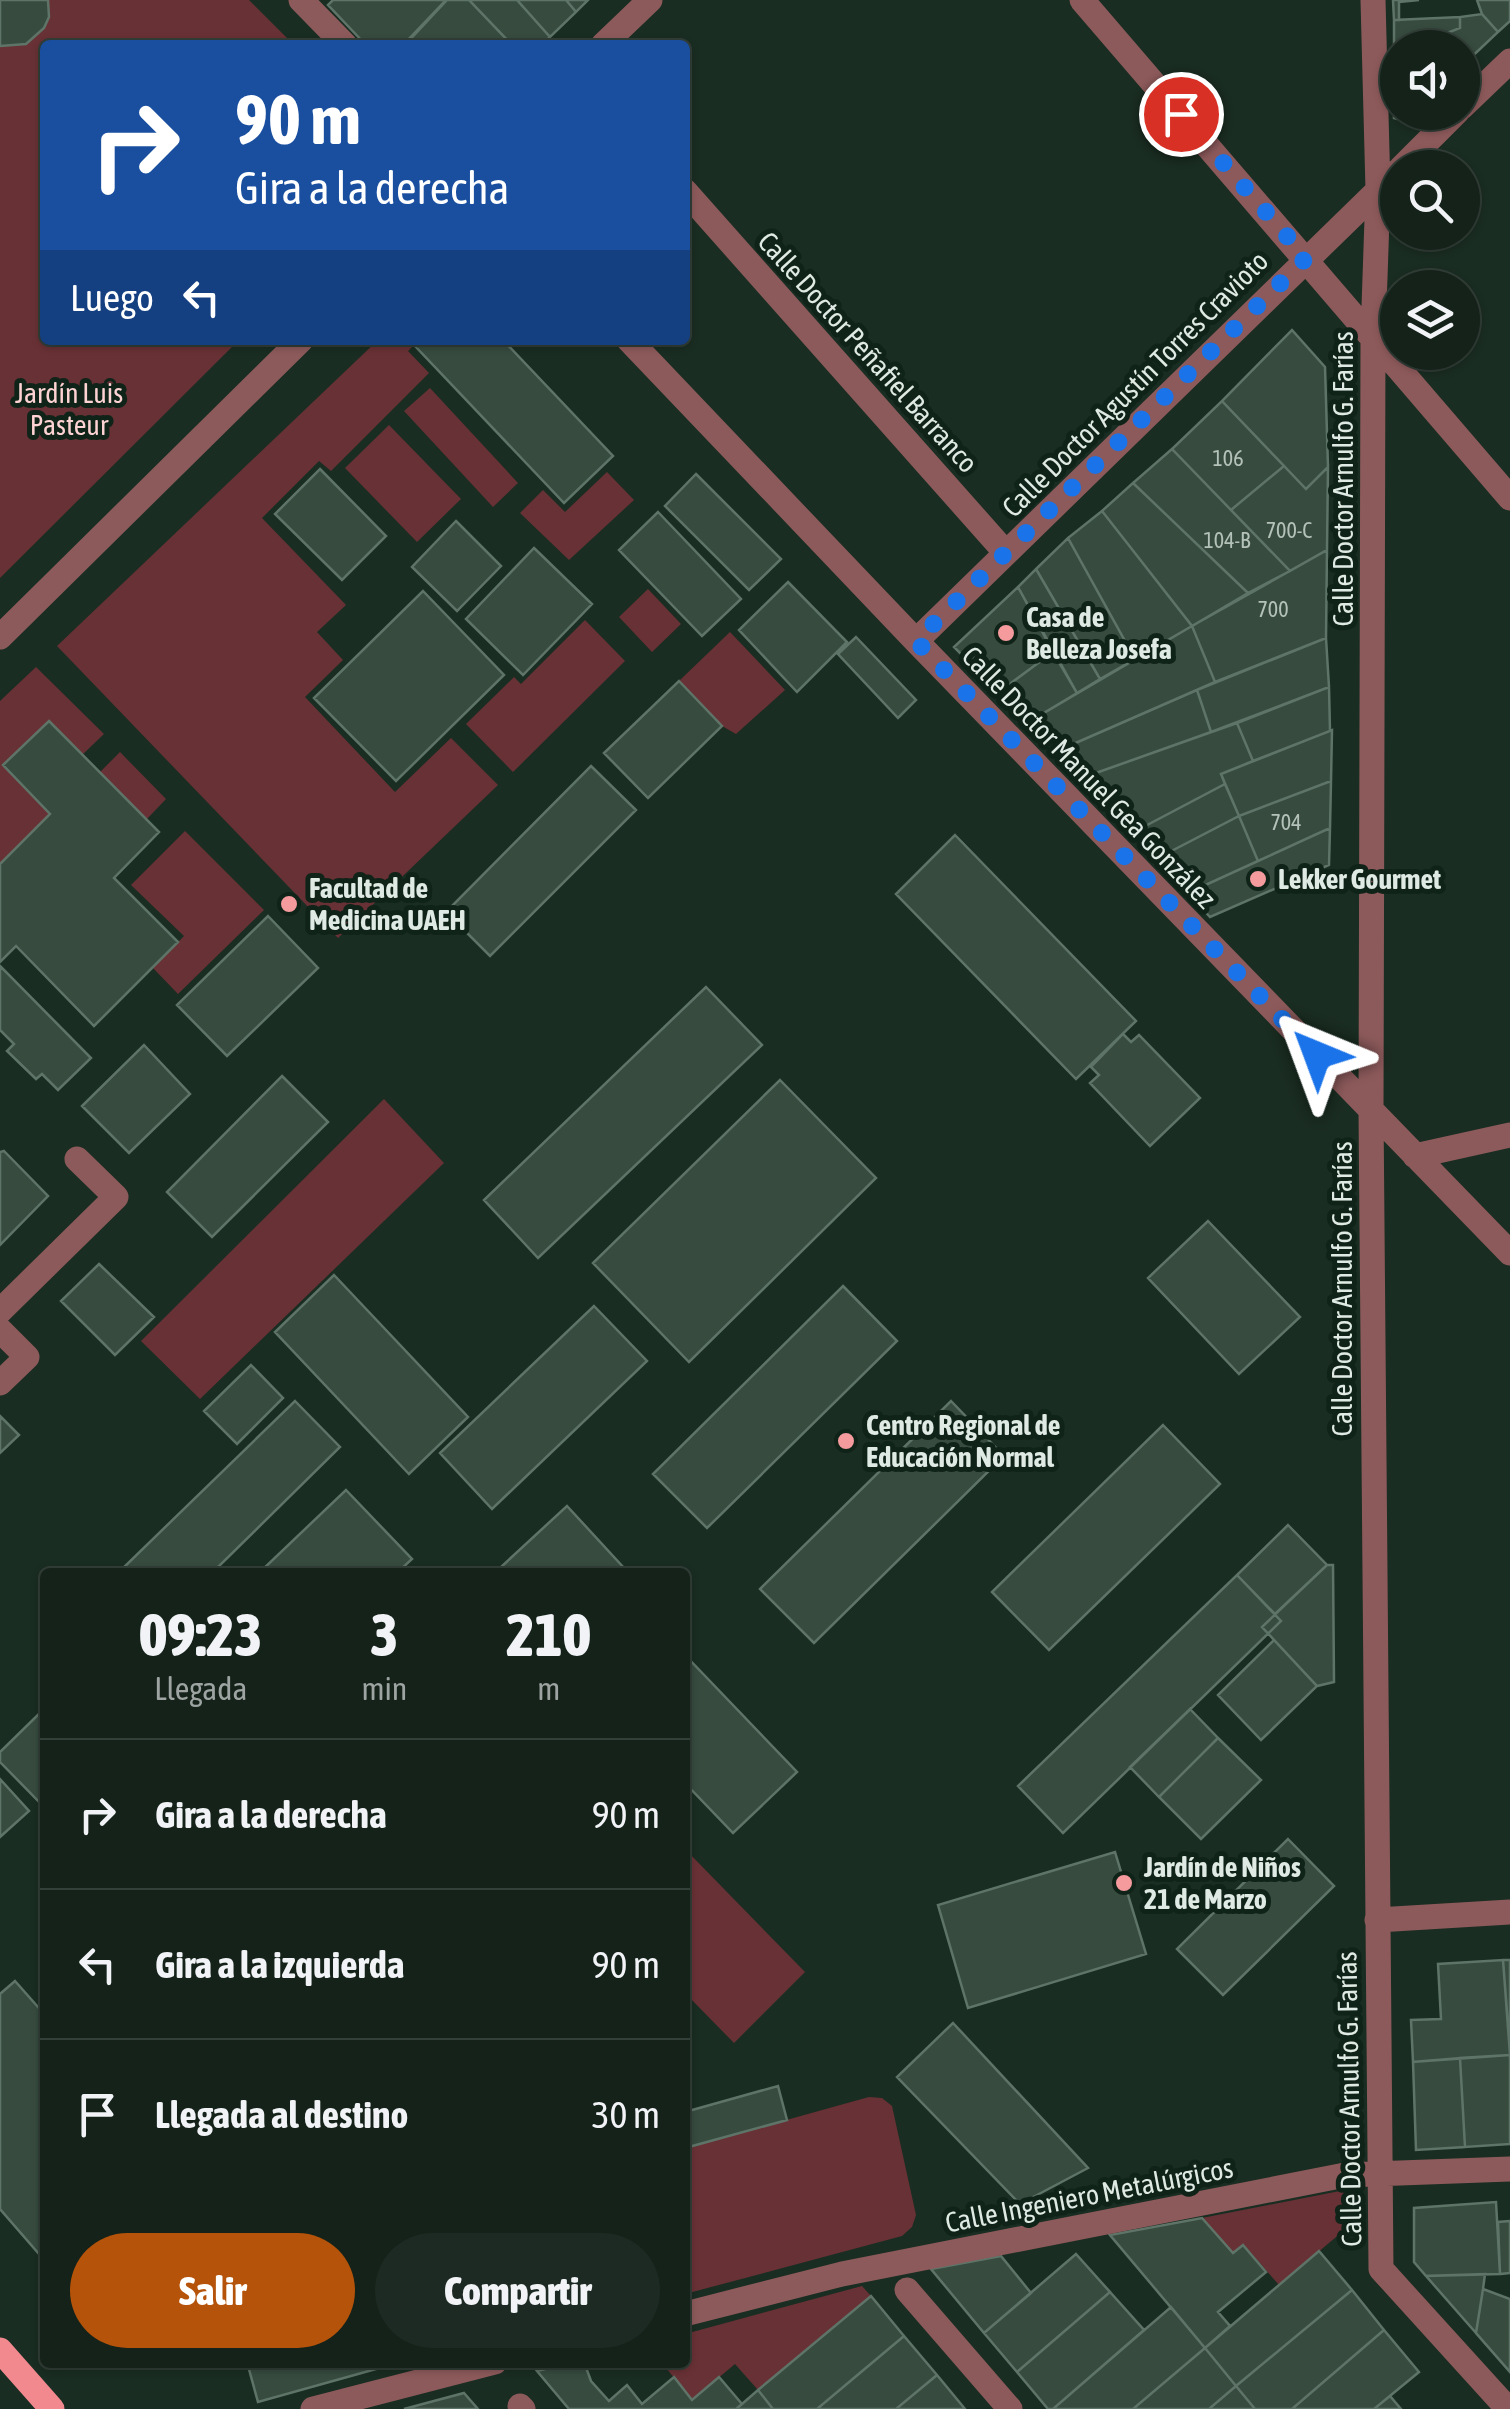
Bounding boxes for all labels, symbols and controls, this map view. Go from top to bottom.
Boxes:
map controls [1380,30,1480,370]
button: sound [1380,30,1480,130]
pin [1139,72,1224,157]
text: 90 m [235,79,361,159]
icon: right [70,80,200,210]
icon: arrive [1154,87,1209,142]
button: search [1380,150,1480,250]
text: Gira a la derecha [235,162,509,214]
street label: Calle Doctor Peñafiel Barranco [752,225,984,479]
street label: Calle Doctor Agustín Torres Cravioto [996,245,1274,523]
icon: left [174,270,229,325]
button: layers [1380,270,1480,370]
text: Luego [70,276,154,319]
street label: Calle Doctor Arnulfo G. Farías [1327,331,1359,627]
park label: Jardín Luis Pasteur [15,377,123,441]
house number: 106 [1212,445,1244,471]
house number: 700-C [1266,517,1312,543]
house number: 104-B [1204,527,1251,553]
house number: 700 [1257,596,1289,622]
place label: Casa de Belleza Josefa [1026,601,1172,665]
marker: Casa de Belleza Josefa [995,622,1017,644]
street label: Calle Doctor Manuel Gea González [956,640,1222,914]
house number: 704 [1270,809,1302,835]
place label: Lekker Gourmet [1278,863,1441,895]
marker: Lekker Gourmet [1247,868,1269,890]
place label: Facultad de Medicina UAEH [309,872,466,936]
marker: Facultad de Medicina UAEH [278,893,300,915]
position arrow [1265,1003,1369,1107]
street label: Calle Doctor Arnulfo G. Farías [1326,1141,1358,1437]
place label: Centro Regional de Educación Normal [866,1409,1060,1473]
marker: Centro Regional de Educación Normal [835,1430,857,1452]
text: 09:23 [139,1600,262,1669]
text: 3 [370,1600,399,1669]
text: 210 [506,1600,591,1669]
text: Llegada [154,1670,247,1707]
text: min [361,1670,407,1707]
text: m [537,1670,560,1707]
icon: right [70,1787,125,1842]
text: Gira a la derecha [155,1793,387,1836]
text: 90 m [592,1793,660,1836]
place label: Jardín de Niños 21 de Marzo [1143,1851,1301,1915]
marker: Jardín de Niños 21 de Marzo [1113,1872,1135,1894]
icon: left [70,1937,125,1992]
text: Gira a la izquierda [155,1943,404,1986]
text: 90 m [592,1943,660,1986]
street label: Calle Doctor Arnulfo G. Farías [1330,1951,1368,2247]
icon: arrive [70,2087,125,2142]
text: Llegada al destino [155,2093,408,2136]
text: 30 m [592,2093,660,2136]
street label: Calle Ingeniero Metalúrgicos [942,2151,1236,2239]
button: Salir [70,2233,355,2348]
button: Compartir [375,2233,660,2348]

